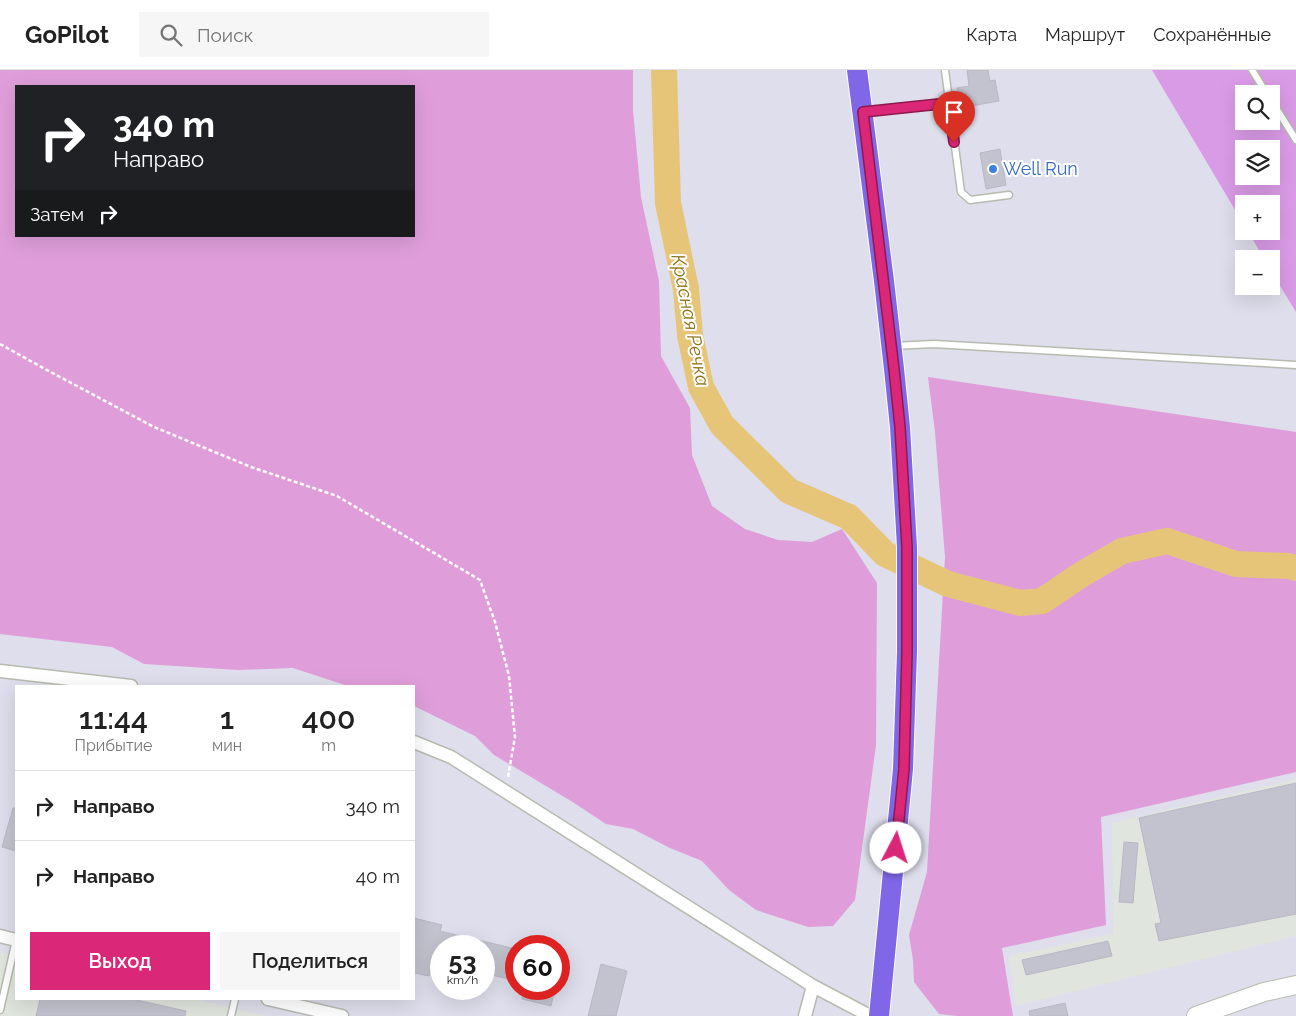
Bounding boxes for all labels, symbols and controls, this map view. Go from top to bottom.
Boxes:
search box [139,12,489,57]
text: GoPilot [25,20,109,49]
icon: search [157,21,185,49]
text: Поиск [197,24,253,46]
text: Карта [966,24,1017,45]
text: Маршрут [1045,24,1125,45]
text: Сохранённые [1153,24,1271,45]
map controls [1235,85,1280,295]
button: search [1235,85,1280,130]
pin [933,91,975,142]
icon: arrive [940,98,968,126]
text: 340 m [113,104,215,145]
icon: right [30,105,95,170]
button: layers [1235,140,1280,185]
text: Направо [113,146,204,172]
place label: Well Run [1003,158,1078,179]
marker: Well Run [987,163,999,175]
button: + [1235,195,1280,240]
icon: right [94,200,122,228]
text: Затем [30,203,84,225]
button: − [1235,250,1280,295]
water label: Красная Речка [667,252,715,388]
text: 11:44 [79,701,148,736]
text: 1 [220,701,234,736]
text: 400 [302,701,355,736]
text: Прибытие [75,736,152,755]
text: мин [212,736,242,755]
text: m [321,736,336,755]
icon: right [30,792,58,820]
text: Направо [73,795,154,817]
text: 340 m [346,795,400,817]
position arrow [869,821,921,873]
icon: right [30,862,58,890]
text: Направо [73,865,154,887]
text: 40 m [356,865,400,887]
button: Выход [30,932,210,990]
button: Поделиться [220,932,400,990]
speed limit sign: 60 [505,935,570,1000]
text: 53 [449,946,476,976]
text: km/h [447,973,478,987]

